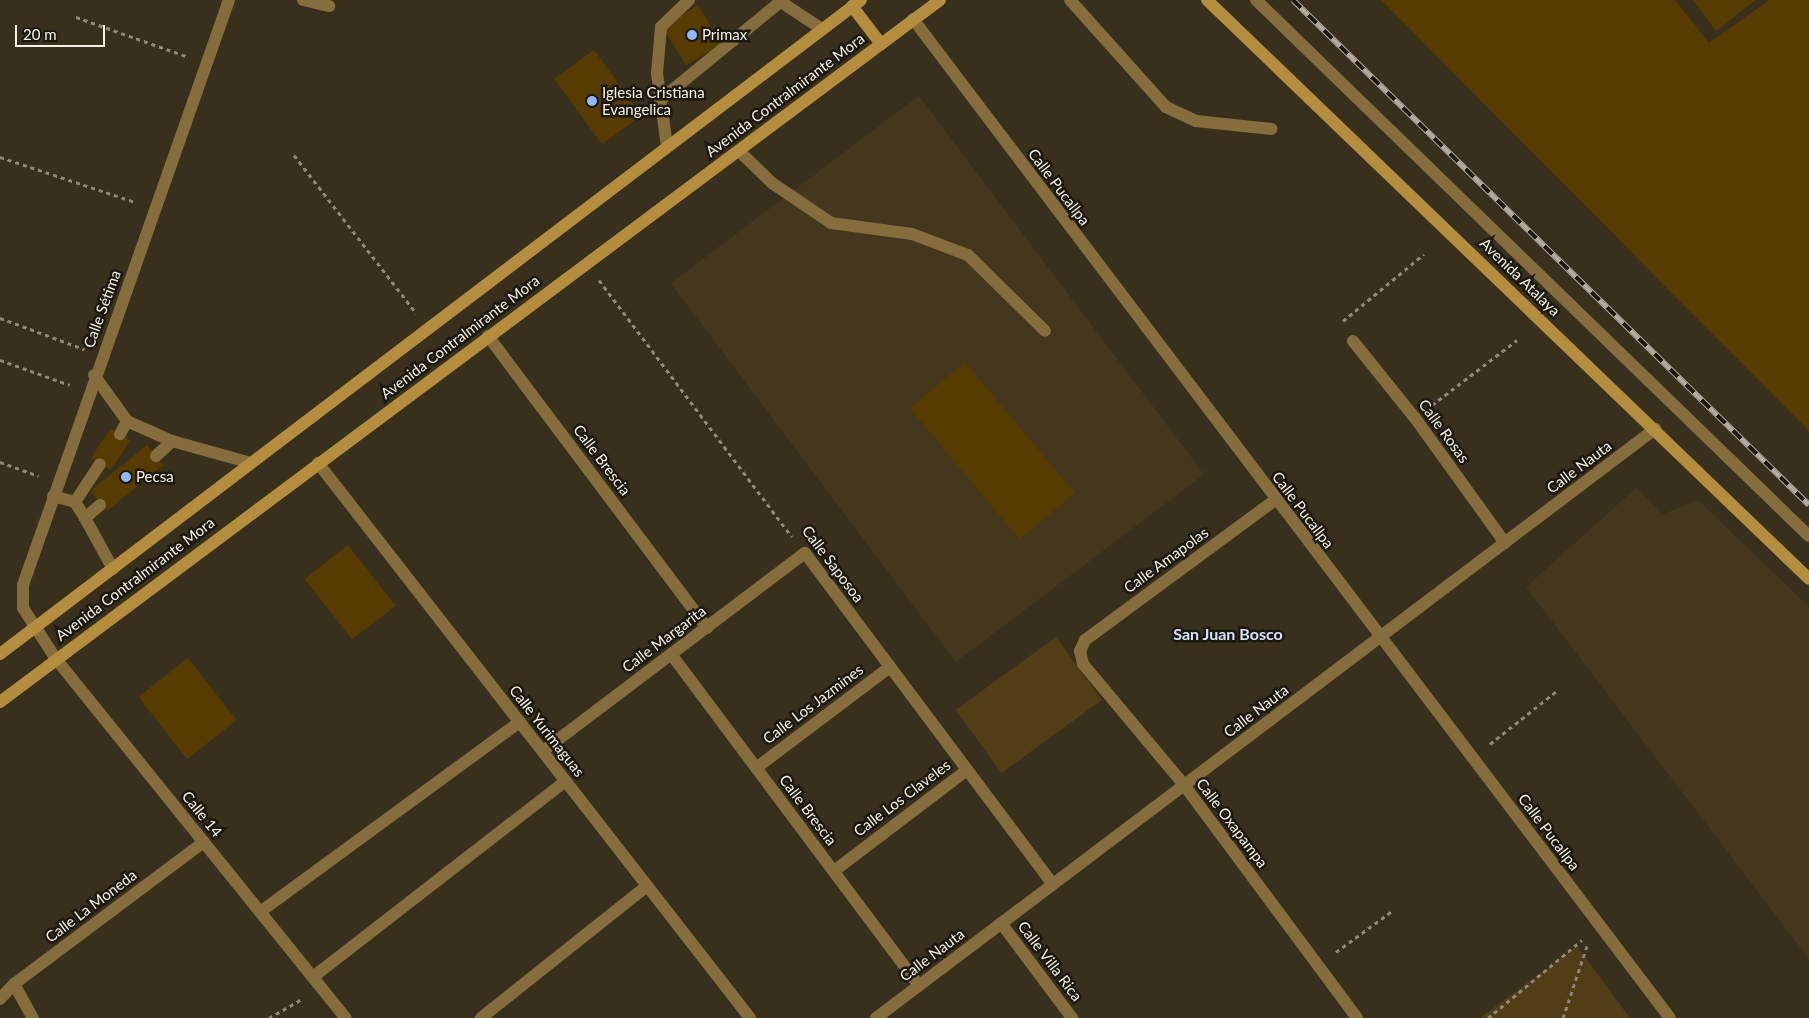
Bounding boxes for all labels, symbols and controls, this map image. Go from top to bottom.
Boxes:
scale bar [18,15,108,47]
text: 20 m [23,25,57,43]
place label: Primax [702,26,747,44]
marker: Primax [686,29,698,41]
street label: Avenida Contralmirante Mora [702,29,868,161]
place label: Iglesia Cristiana Evangelica [602,83,705,118]
marker: Iglesia Cristiana Evangelica [586,95,598,107]
street label: Calle Pucallpa [1024,145,1094,229]
street label: Avenida Atalaya [1476,234,1564,320]
street label: Calle Sétima [80,268,124,350]
street label: Avenida Contralmirante Mora [377,271,543,403]
street label: Calle Rosas [1415,396,1473,466]
street label: Calle Brescia [570,421,634,499]
street label: Calle Nauta [1543,437,1615,497]
place label: Pecsa [136,468,174,486]
street label: Calle Pucallpa [1268,468,1338,552]
marker: Pecsa [120,471,132,483]
street label: Avenida Contralmirante Mora [52,513,218,645]
street label: Calle Saposoa [798,522,868,606]
street label: Calle Amapolas [1120,523,1212,597]
street label: Calle Margarita [619,602,709,676]
district label: San Juan Bosco [1173,624,1283,644]
street label: Calle Los Jazmines [759,660,867,748]
street label: Calle Yurimaguas [506,681,588,781]
street label: Calle Nauta [1220,681,1292,741]
street label: Calle Los Claveles [850,756,954,840]
street label: Calle Brescia [776,771,840,849]
street label: Calle Oxapampa [1193,775,1271,871]
street label: Calle 14 [178,787,226,841]
street label: Calle Pucallpa [1514,790,1584,874]
street label: Calle La Moneda [42,866,140,946]
street label: Calle Villa Rica [1014,917,1086,1005]
street label: Calle Nauta [896,925,968,985]

